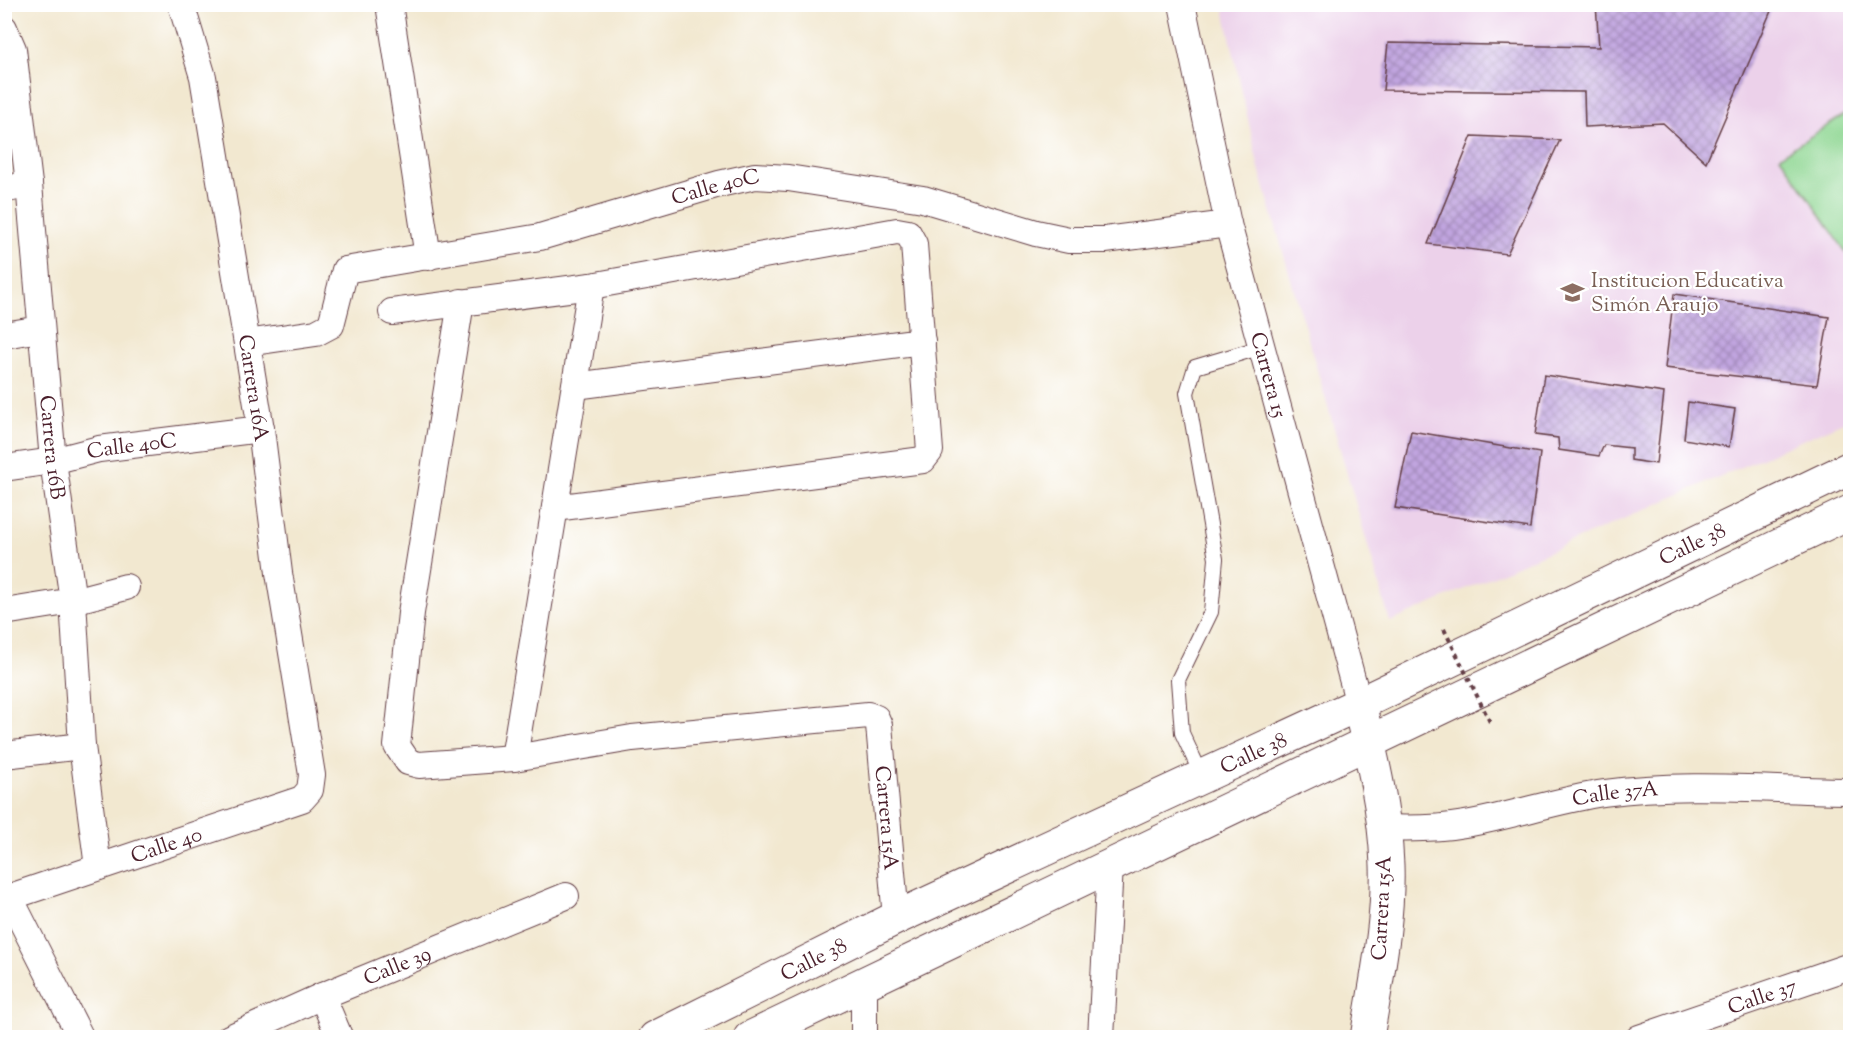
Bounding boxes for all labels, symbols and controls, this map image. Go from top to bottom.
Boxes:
street label: Calle 40C [668,162,763,214]
place label: Institucion Educativa Simón Araujo [1591,267,1784,321]
school or university icon: Institucion Educativa Simón Araujo [1560,279,1586,305]
street label: Carrera 15 [1241,329,1293,422]
street label: Carrera 16A [229,333,275,444]
street label: Carrera 16B [30,394,71,501]
street label: Calle 40C [84,427,179,469]
street label: Calle 38 [1655,517,1732,575]
street label: Calle 38 [1216,726,1293,783]
street label: Carrera 15A [866,764,905,872]
street label: Calle 37A [1570,775,1659,816]
street label: Calle 40 [127,821,206,872]
street label: Carrera 15A [1365,855,1401,961]
street label: Calle 38 [776,932,853,990]
street label: Calle 39 [359,940,436,994]
street label: Calle 37 [1724,972,1802,1024]

